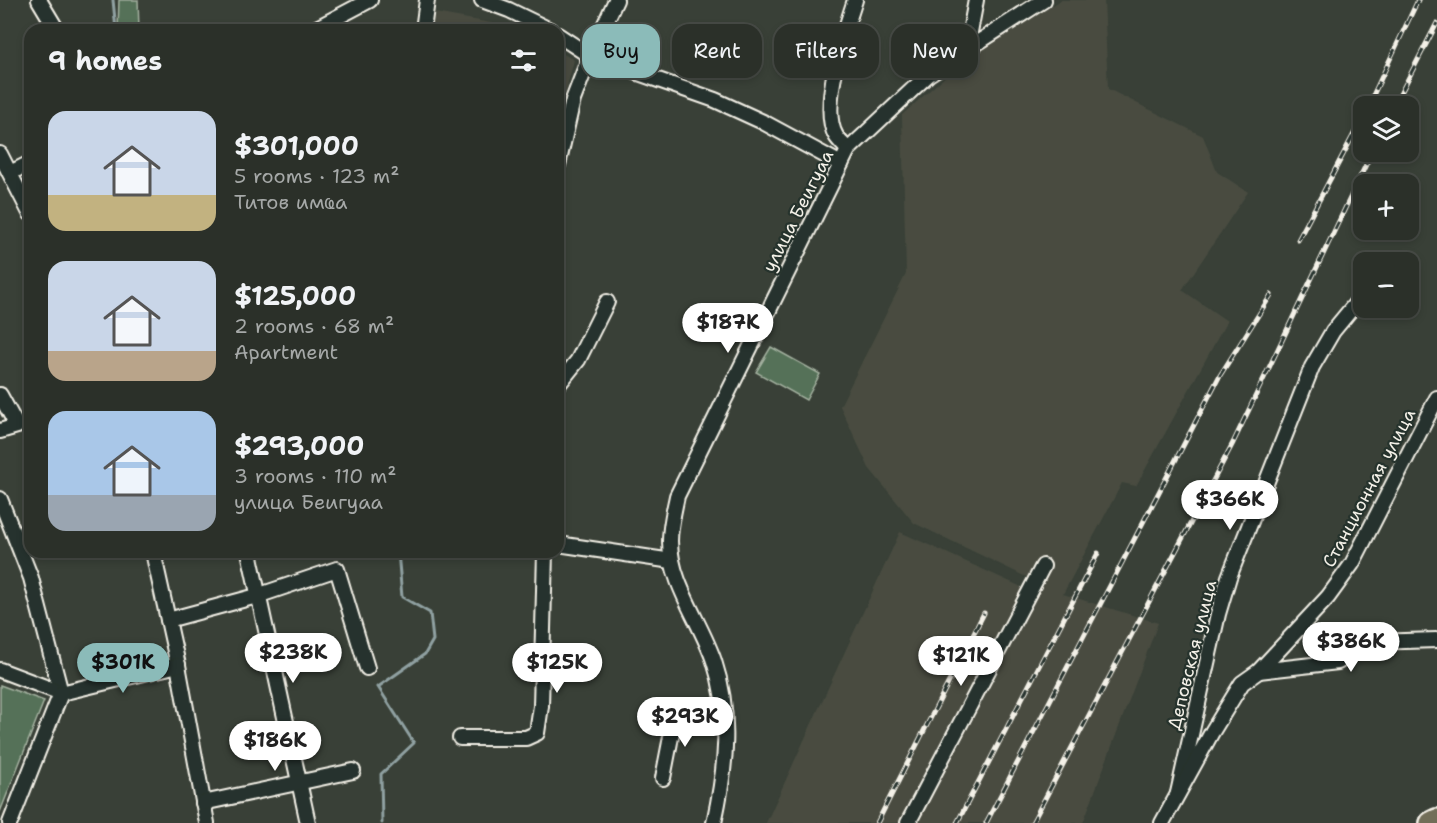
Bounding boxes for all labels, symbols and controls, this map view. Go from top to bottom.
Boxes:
chip: Buy [582,24,660,78]
chip: Rent [672,24,762,78]
chip: Filters [774,24,879,78]
chip: New [891,24,978,78]
text: 9 homes [48,43,162,78]
icon: filters [507,44,540,77]
map controls [1353,96,1419,318]
button: layers [1353,96,1419,162]
text: $301,000 [234,128,359,163]
icon: home [96,135,168,207]
street label: улица Беигуаа [757,146,839,276]
text: 5 rooms · 123 m² [234,163,400,189]
button: + [1353,174,1419,240]
text: Титов имҩа [234,189,347,215]
button: − [1353,252,1419,318]
text: $125,000 [234,278,356,313]
icon: home [96,285,168,357]
pin: $187K [686,303,770,354]
text: $187K [696,309,760,335]
text: 2 rooms · 68 m² [234,313,394,339]
text: Apartment [234,339,338,365]
street label: Станционная улица [1317,404,1421,572]
text: $293,000 [234,428,365,463]
icon: home [96,435,168,507]
text: 3 rooms · 110 m² [234,463,397,489]
pin: $366K [1188,480,1272,531]
text: $366K [1195,486,1265,512]
text: улица Беигуаа [234,489,383,515]
street label: Деповская улица [1162,577,1222,733]
pin: $386K [1309,622,1393,673]
text: $386K [1316,628,1386,654]
pin: $238K [251,633,335,684]
pin: $121K [919,636,1003,687]
text: $238K [259,639,327,665]
text: $121K [932,642,990,668]
pin: $301K [81,643,165,694]
pin: $125K [515,643,599,694]
text: $301K [91,649,155,675]
text: $125K [526,649,588,675]
pin: $293K [643,697,727,748]
text: $293K [651,703,719,729]
pin: $186K [233,721,317,772]
text: $186K [243,727,307,753]

